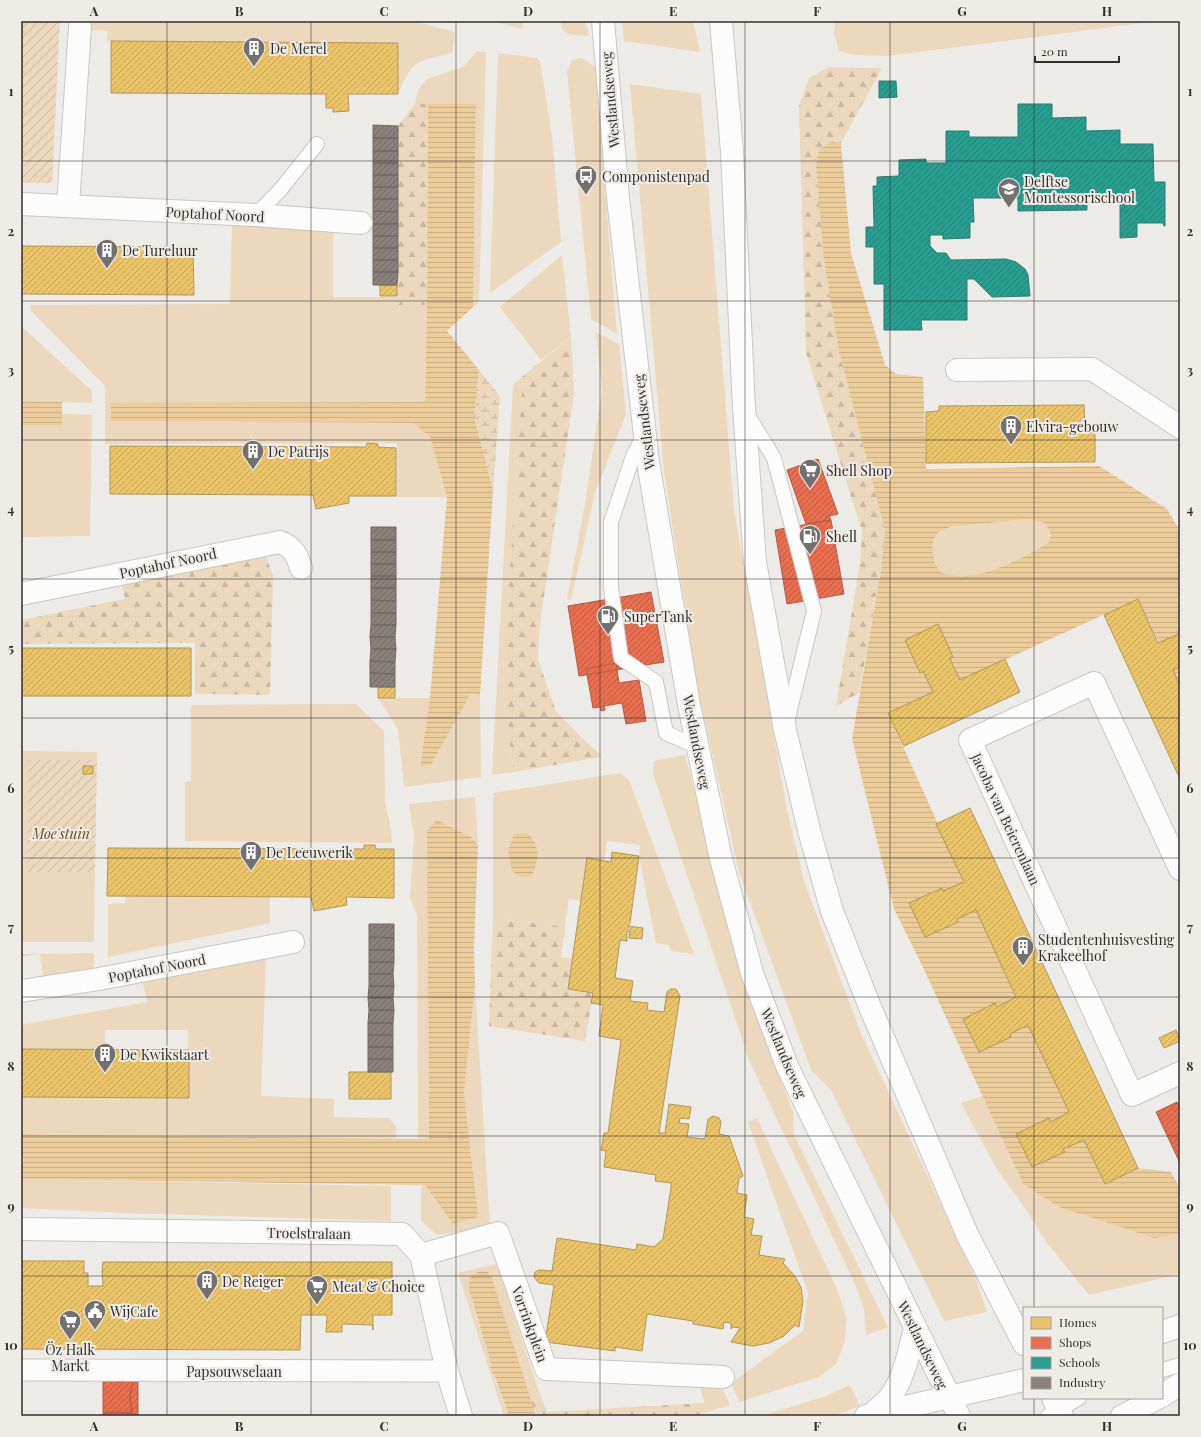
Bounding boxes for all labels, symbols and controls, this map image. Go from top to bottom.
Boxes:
text: A [89,2,99,19]
text: B [235,2,244,19]
text: C [379,2,389,19]
text: D [523,2,533,19]
text: E [669,2,677,19]
text: F [813,2,821,19]
text: G [957,2,967,19]
text: H [1102,2,1112,19]
building icon: De Merel [241,35,267,68]
scale bar [1035,38,1119,64]
place label: De Merel [270,39,327,58]
text: 20 m [1041,43,1068,59]
street label: Westlandseweg [596,51,624,150]
text: 1 [9,82,14,99]
text: 1 [1188,82,1193,99]
bus stop icon: Componistenpad [573,163,599,196]
place label: Componistenpad [602,167,710,186]
place label: Delftse Montessorischool [1024,172,1135,207]
school or university icon: Delftse Montessorischool [996,176,1022,209]
street label: Poptahof Noord [165,202,265,226]
text: 2 [8,222,15,239]
text: 2 [1187,222,1194,239]
building icon: De Tureluur [94,237,120,270]
place label: De Tureluur [122,241,199,260]
text: 3 [8,361,14,378]
text: 3 [1187,361,1193,378]
street label: Westlandseweg [629,373,659,472]
building icon: Elvira-gebouw [998,413,1024,446]
place label: Elvira-gebouw [1026,417,1119,436]
building icon: De Patrijs [240,438,266,471]
place label: De Patrijs [268,442,329,461]
supermarket icon: Shell Shop [797,457,823,490]
place label: Shell Shop [826,461,892,480]
text: 4 [8,500,15,517]
text: 4 [1187,500,1194,517]
fuel station icon: Shell [797,523,823,556]
place label: Shell [826,527,857,546]
street label: Poptahof Noord [118,543,218,583]
fuel station icon: SuperTank [595,603,621,636]
place label: SuperTank [624,607,693,626]
text: 5 [8,639,14,656]
text: 5 [1187,639,1193,656]
street label: Westlandseweg [678,692,716,791]
street label: Jacoba van Beierenlaan [967,749,1045,889]
text: 6 [7,779,15,796]
text: 6 [1186,779,1194,796]
park label: Moe'stuin [31,824,90,843]
building icon: De Leeuwerik [238,839,264,872]
place label: De Leeuwerik [266,843,353,862]
text: 7 [8,918,14,935]
text: 7 [1187,918,1193,935]
place label: Studentenhuisvesting Krakeelhof [1038,930,1175,965]
building icon: Studentenhuisvesting Krakeelhof [1010,934,1036,967]
street label: Poptahof Noord [107,949,207,987]
street label: Westlandseweg [756,1004,812,1101]
building icon: De Kwikstaart [92,1041,118,1074]
place label: De Kwikstaart [120,1045,210,1064]
text: 8 [7,1057,15,1074]
text: 8 [1186,1057,1194,1074]
text: 9 [7,1197,15,1214]
text: 9 [1186,1197,1194,1214]
street label: Troelstralaan [267,1223,352,1243]
building icon: De Reiger [194,1268,220,1301]
place label: De Reiger [222,1272,284,1291]
supermarket icon: Meat & Choice [304,1273,330,1306]
place label: Meat & Choice [332,1277,425,1296]
street label: Vorrinkplein [507,1282,553,1365]
street label: Westlandseweg [893,1297,953,1393]
public building icon: WijCafe [82,1298,108,1331]
place label: WijCafe [109,1302,158,1321]
legend [1023,1307,1163,1399]
supermarket icon: Öz Halk Markt [57,1308,83,1341]
text: Homes [1059,1314,1097,1330]
text: Shops [1059,1334,1091,1350]
text: 10 [4,1336,18,1353]
text: 10 [1183,1336,1197,1353]
place label: Öz Halk Markt [45,1340,95,1375]
text: Schools [1059,1354,1100,1370]
street label: Papsouwselaan [186,1362,282,1381]
text: Industry [1059,1374,1105,1390]
text: A [89,1417,99,1434]
text: B [235,1417,244,1434]
text: C [379,1417,389,1434]
text: D [523,1417,533,1434]
text: E [669,1417,677,1434]
text: F [813,1417,821,1434]
text: G [957,1417,967,1434]
text: H [1102,1417,1112,1434]

